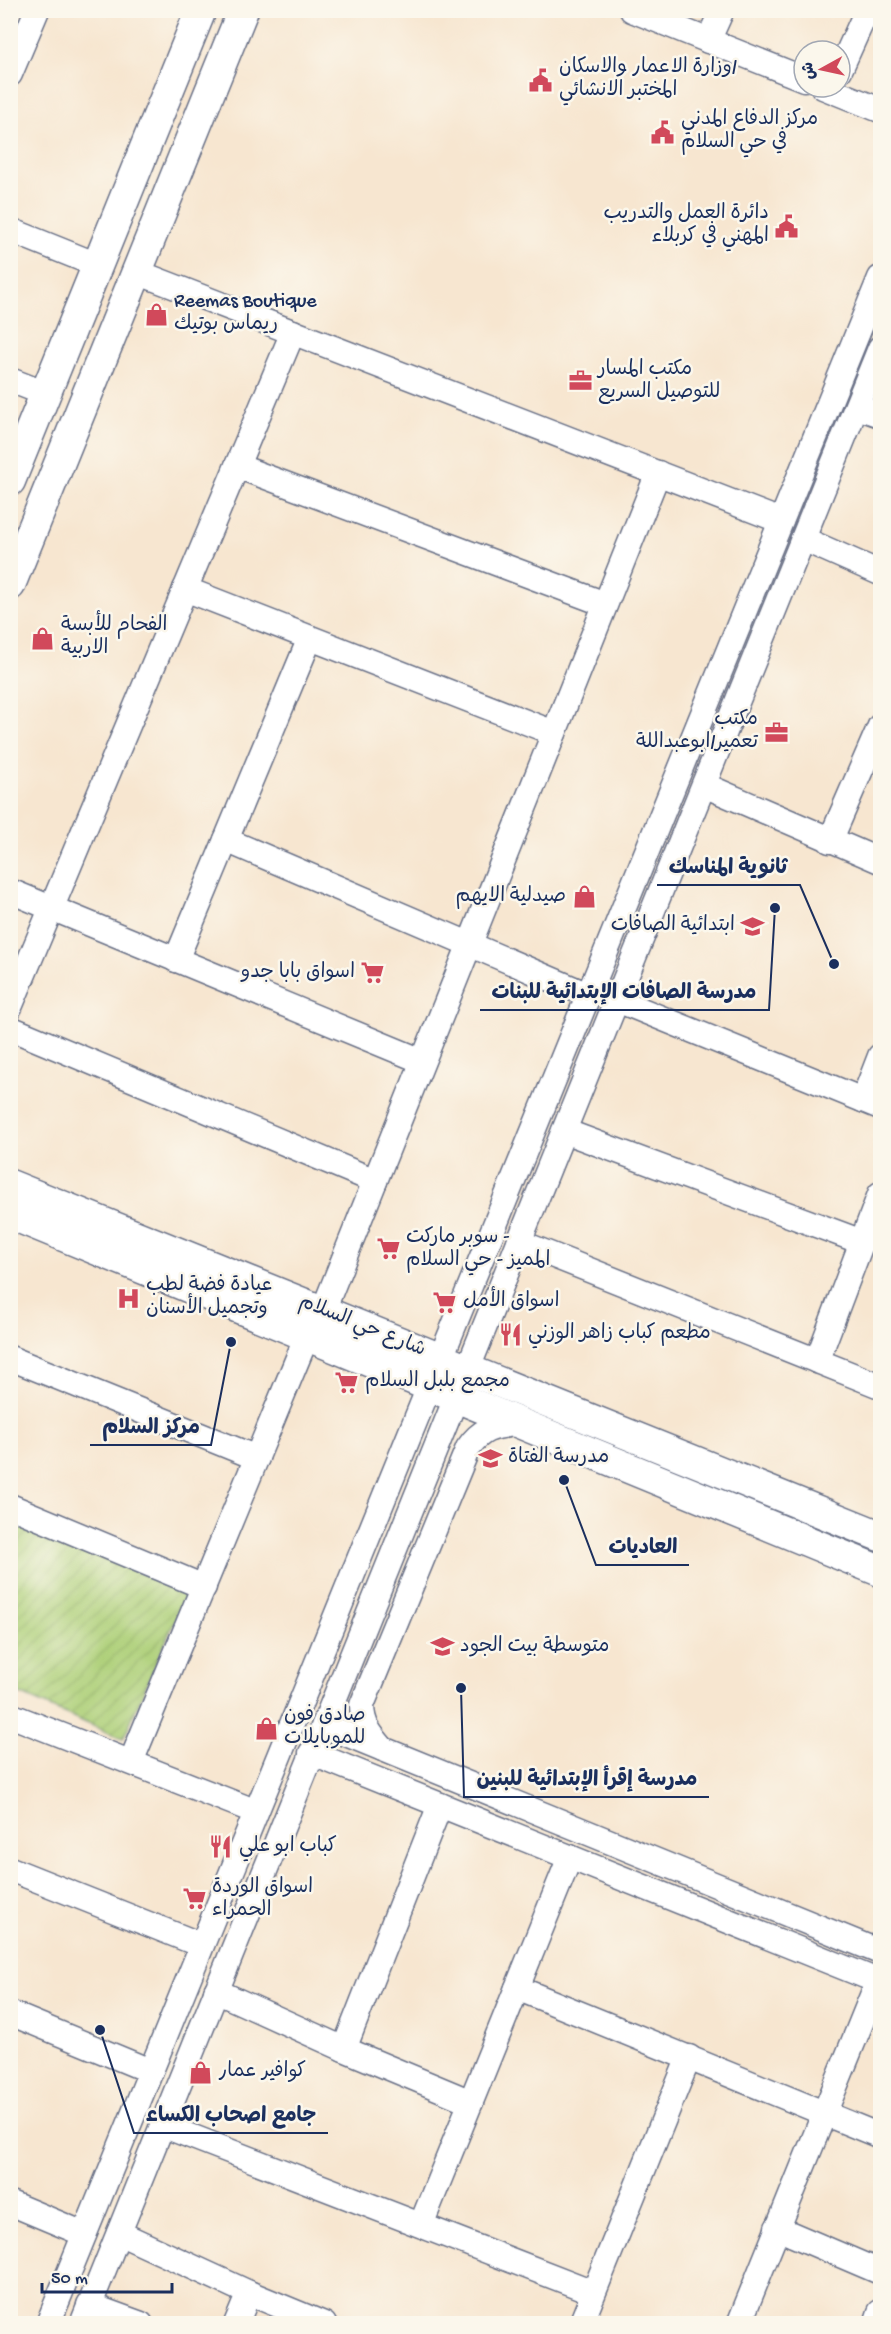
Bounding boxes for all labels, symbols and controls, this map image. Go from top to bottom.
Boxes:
north arrow [792,39,852,99]
place label: وزارة الاعمار والاسكان/ المختبر الانشائي [559,56,737,106]
text: ش [800,61,821,81]
public building icon: وزارة الاعمار والاسكان/ المختبر الانشائي [528,67,554,93]
place label: مركز الدفاع المدني في حي السلام [681,108,818,158]
public building icon: مركز الدفاع المدني في حي السلام [650,119,676,145]
place label: دائرة العمل والتدريب المهني في كربلاء [604,202,769,252]
public building icon: دائرة العمل والتدريب المهني في كربلاء [774,213,800,239]
place label: Reemas Boutique ريماس بوتيك [174,291,317,337]
shop icon: Reemas Boutique ريماس بوتيك [143,301,169,327]
place label: مكتب المسار للتوصيل السريع [596,358,720,405]
office icon: مكتب المسار للتوصيل السريع [567,368,593,394]
place label: الفحام للأبسة الاربية [61,610,168,661]
shop icon: الفحام للأبسة الاربية [30,625,56,651]
place label: مكتب تعمير/ابوعبداللة [636,708,758,755]
office icon: مكتب تعمير/ابوعبداللة [763,719,789,745]
callout: ثانوية المناسك [657,846,800,885]
text: ثانوية المناسك [669,856,789,882]
shop icon: صيدلية الايهم [571,884,597,910]
place label: صيدلية الايهم [455,885,566,909]
school or university icon: ابتدائية الصافات [740,913,766,939]
place label: ابتدائية الصافات [611,914,735,938]
supermarket icon: اسواق بابا جدو [360,960,386,986]
place label: اسواق بابا جدو [240,961,355,985]
callout: مدرسة الصافات الإبتدائية للبنات [480,971,769,1010]
text: مدرسة الصافات الإبتدائية للبنات [492,979,756,1007]
place label: سوبر ماركت - المميز - حي السلام [406,1226,550,1276]
supermarket icon: سوبر ماركت - المميز - حي السلام [375,1236,401,1262]
place label: عيادة فضة لطب وتجميل الأسنان [146,1274,272,1321]
hospital icon: عيادة فضة لطب وتجميل الأسنان [115,1285,141,1311]
place label: اسواق الأمل [463,1286,559,1314]
supermarket icon: اسواق الأمل [432,1289,458,1315]
street label: شارع حي السلام [294,1290,429,1366]
restaurant icon: مطعم كباب زاهر الوزني [497,1321,523,1347]
place label: مطعم كباب زاهر الوزني [528,1322,711,1349]
supermarket icon: مجمع بلبل السلام [334,1369,360,1395]
place label: مجمع بلبل السلام [365,1370,510,1394]
callout: مركز السلام [90,1406,211,1445]
text: مركز السلام [102,1417,200,1442]
school or university icon: مدرسة الفتاة [477,1445,503,1471]
place label: مدرسة الفتاة [508,1446,609,1470]
callout: العاديات [596,1526,689,1565]
text: العاديات [609,1537,677,1562]
school or university icon: متوسطة بيت الجود [429,1634,455,1660]
place label: متوسطة بيت الجود [460,1635,609,1659]
place label: صادق فون للموبايلات [284,1704,366,1751]
shop icon: صادق فون للموبايلات [253,1715,279,1741]
callout: مدرسة إقرأ الإبتدائية للبنين [464,1758,709,1797]
text: مدرسة إقرأ الإبتدائية للبنين [477,1765,697,1794]
restaurant icon: كباب ابو علي [208,1834,234,1860]
place label: كباب ابو علي [239,1835,337,1862]
place label: اسواق الوردة الحمراء [212,1876,313,1923]
supermarket icon: اسواق الوردة الحمراء [181,1886,207,1912]
shop icon: كوافير عمار [188,2059,214,2085]
place label: كوافير عمار [218,2060,306,2084]
callout: جامع اصحاب الكساء [134,2094,328,2133]
text: جامع اصحاب الكساء [146,2104,316,2130]
scale bar [42,2256,172,2294]
text: 50 m [51,2269,88,2290]

